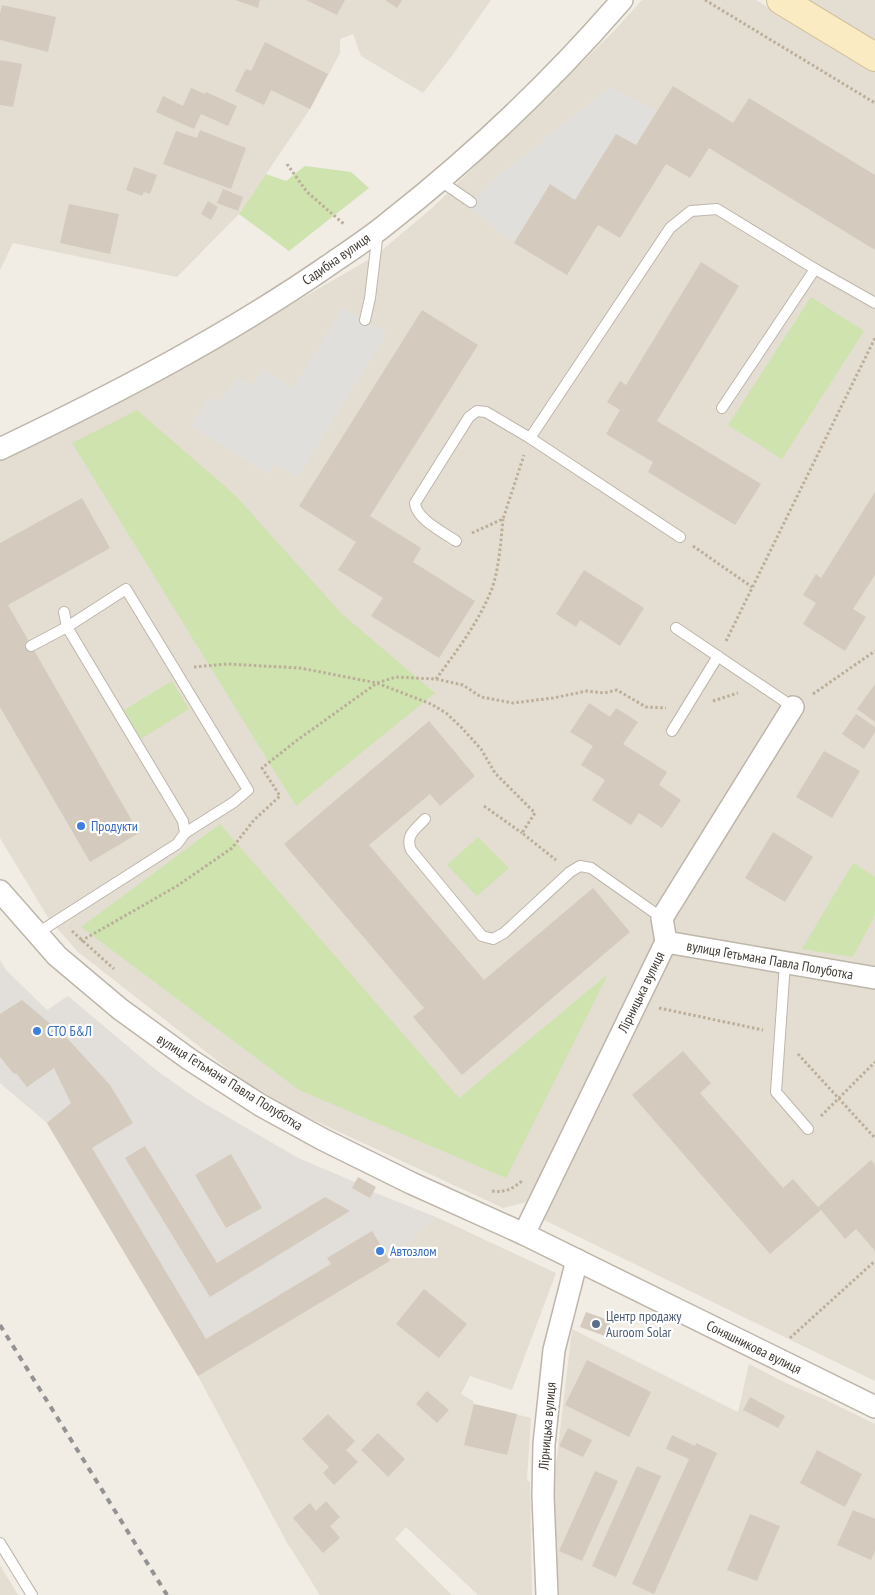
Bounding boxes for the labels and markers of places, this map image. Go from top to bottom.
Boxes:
place label: Продукти [91,817,138,835]
marker: Продукти [75,820,87,832]
place label: СТО Б&Л [47,1022,92,1040]
marker: СТО Б&Л [31,1025,43,1037]
place label: Автозлом [390,1242,437,1260]
marker: Автозлом [374,1245,386,1257]
place label: Центр продажу Auroom Solar [606,1307,682,1341]
marker: Центр продажу Auroom Solar [590,1318,602,1330]

